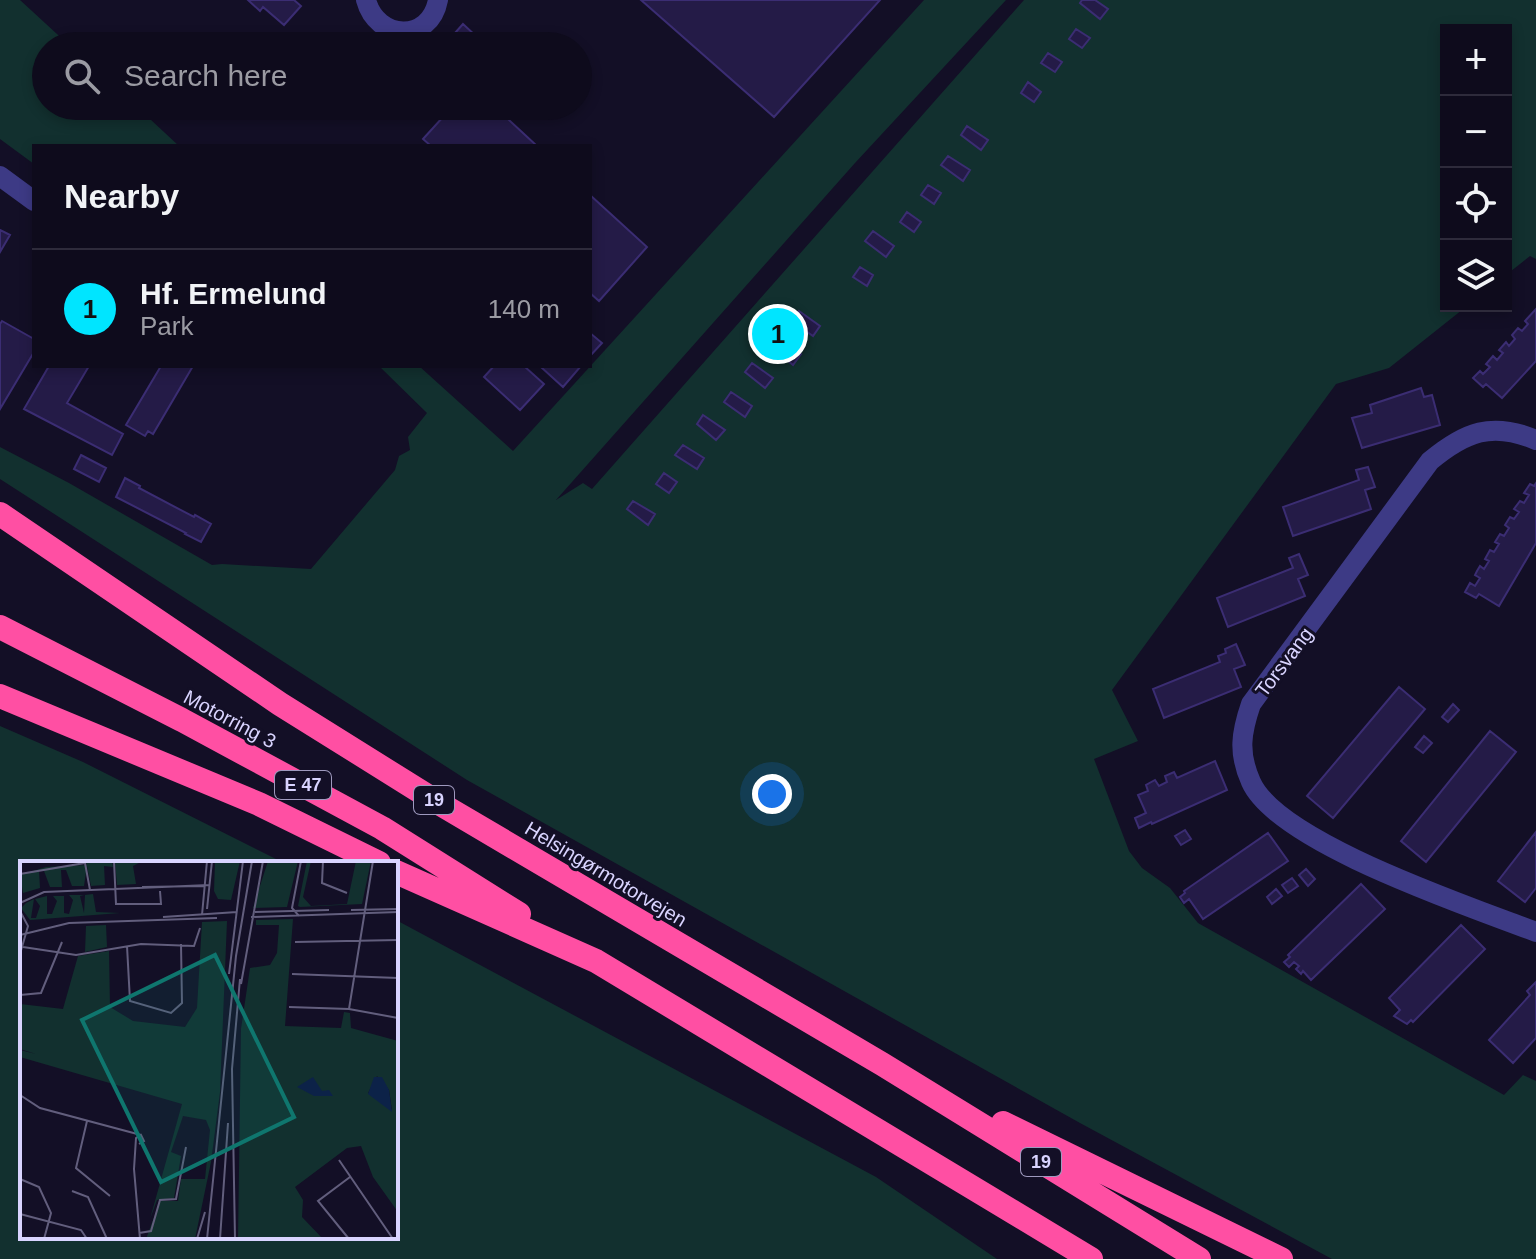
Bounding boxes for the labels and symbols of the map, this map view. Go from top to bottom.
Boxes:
pin: 1 [752,304,804,364]
street label: Torsvang [1251,623,1317,701]
street label: Motorring 3 [180,686,280,752]
road number: E 47 [275,771,331,799]
your location [752,774,792,814]
road number: 19 [414,786,454,814]
street label: Helsingørmotorvejen [521,817,691,931]
inset map [20,861,398,1239]
road number: 19 [1021,1148,1061,1176]

